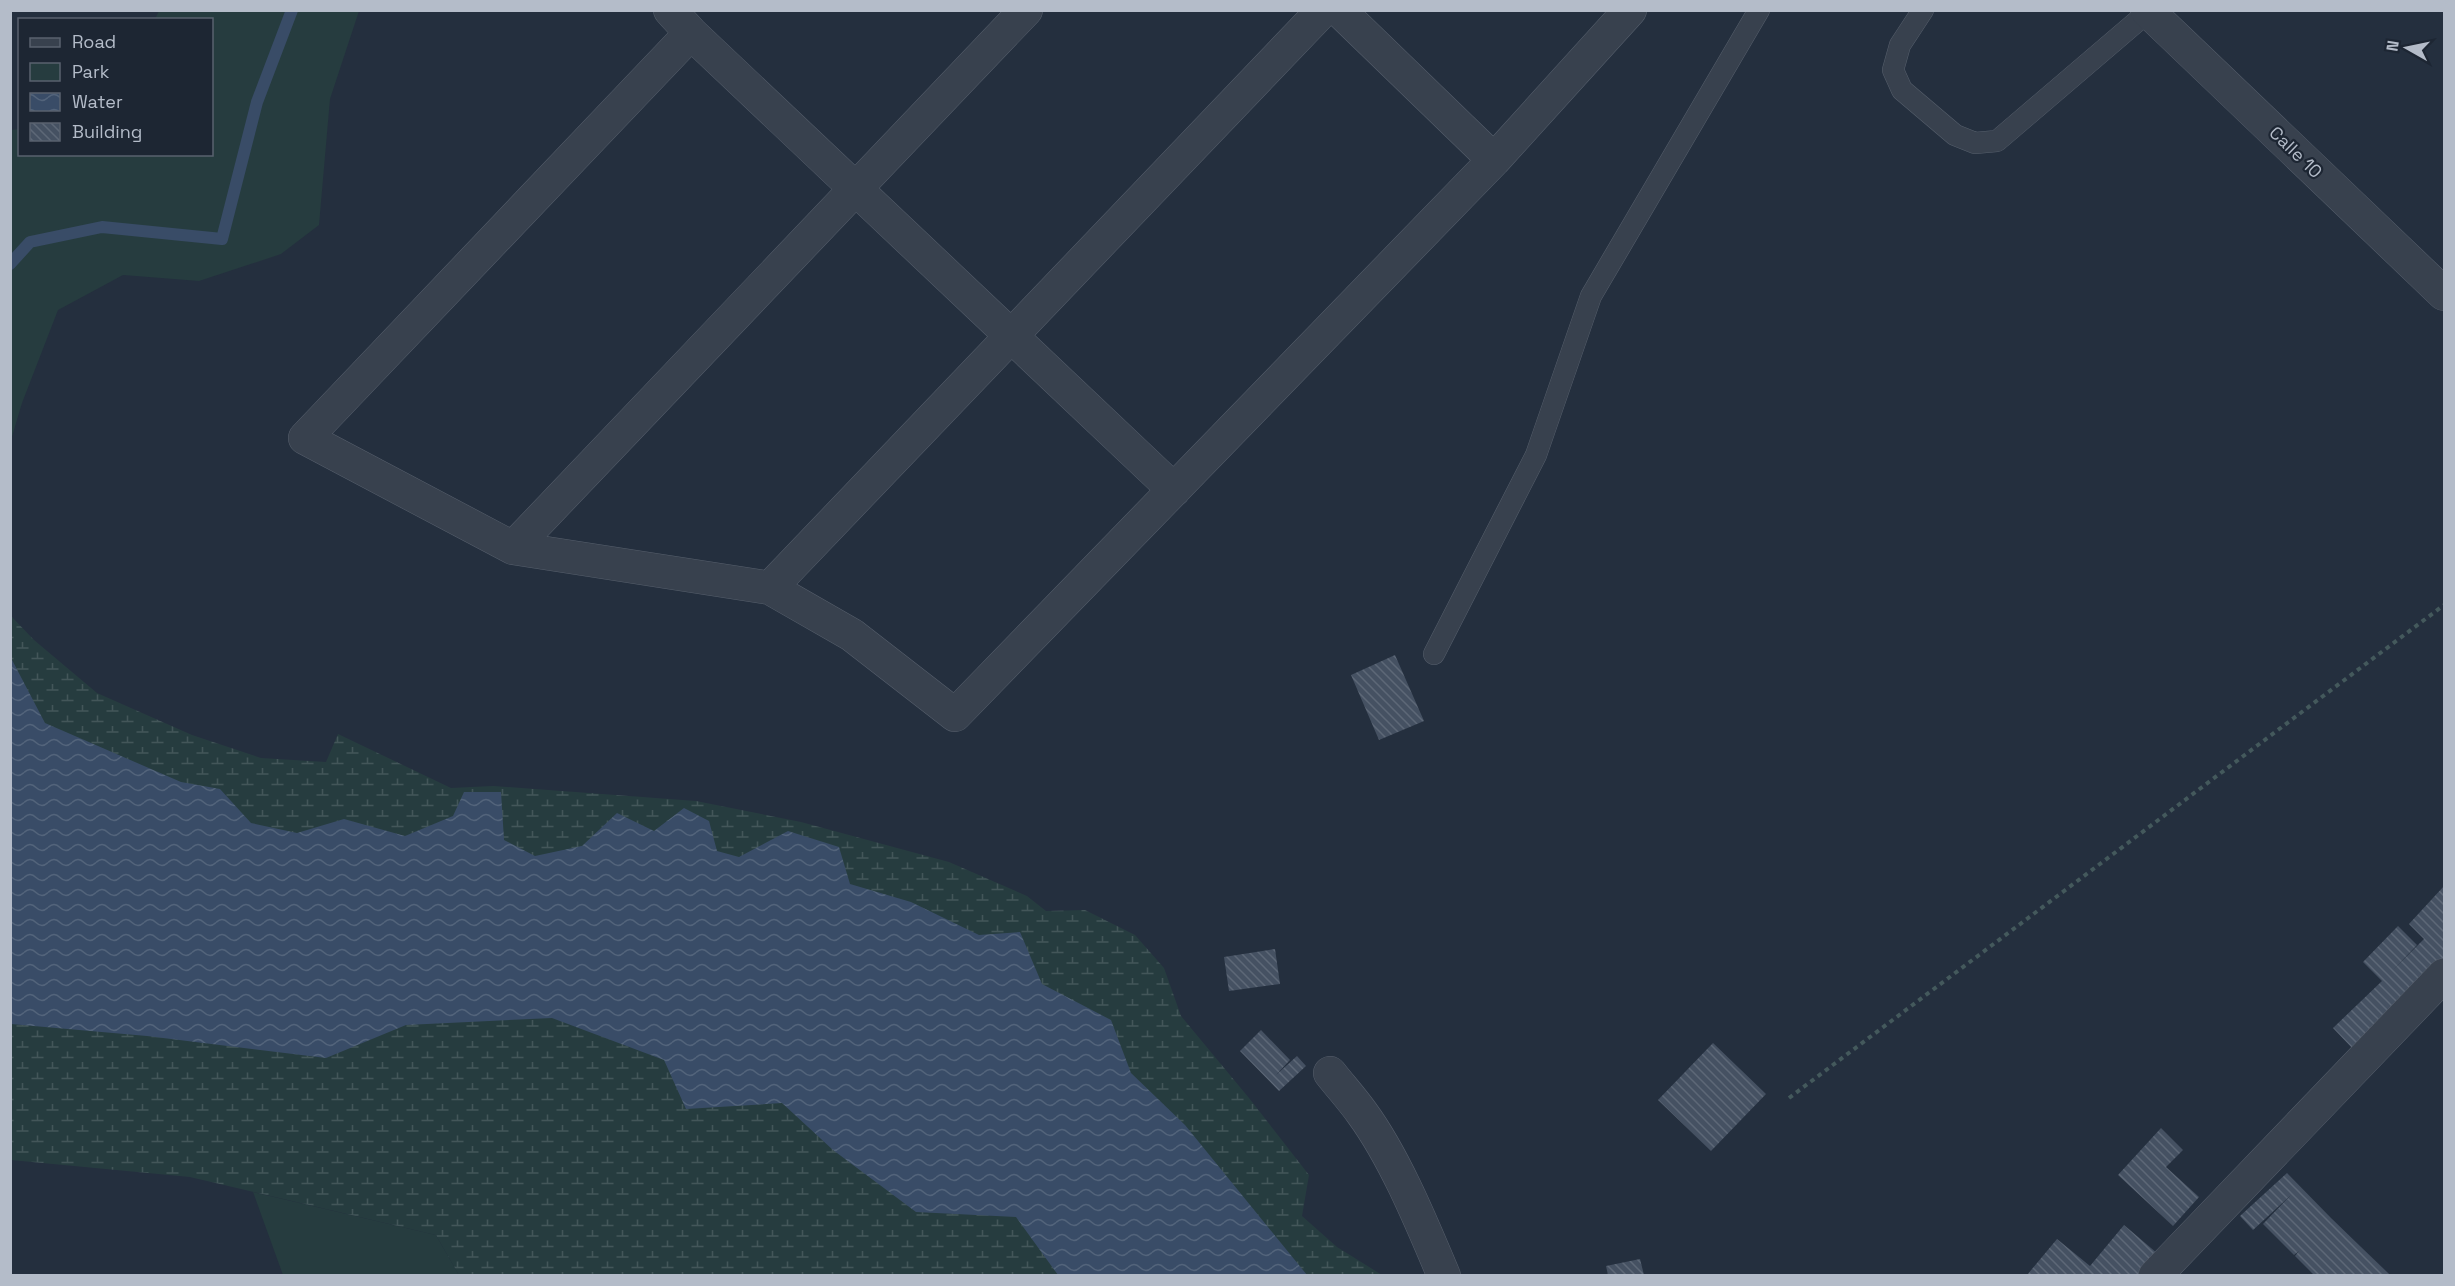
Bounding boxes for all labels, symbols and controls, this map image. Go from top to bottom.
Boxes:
legend [18,18,213,156]
north arrow [2377,18,2437,78]
text: Road [72,30,116,53]
text: N [2381,39,2404,53]
text: Park [72,60,110,83]
text: Water [72,90,123,113]
text: Building [72,120,142,143]
street label: Calle 10 [2265,121,2327,183]

